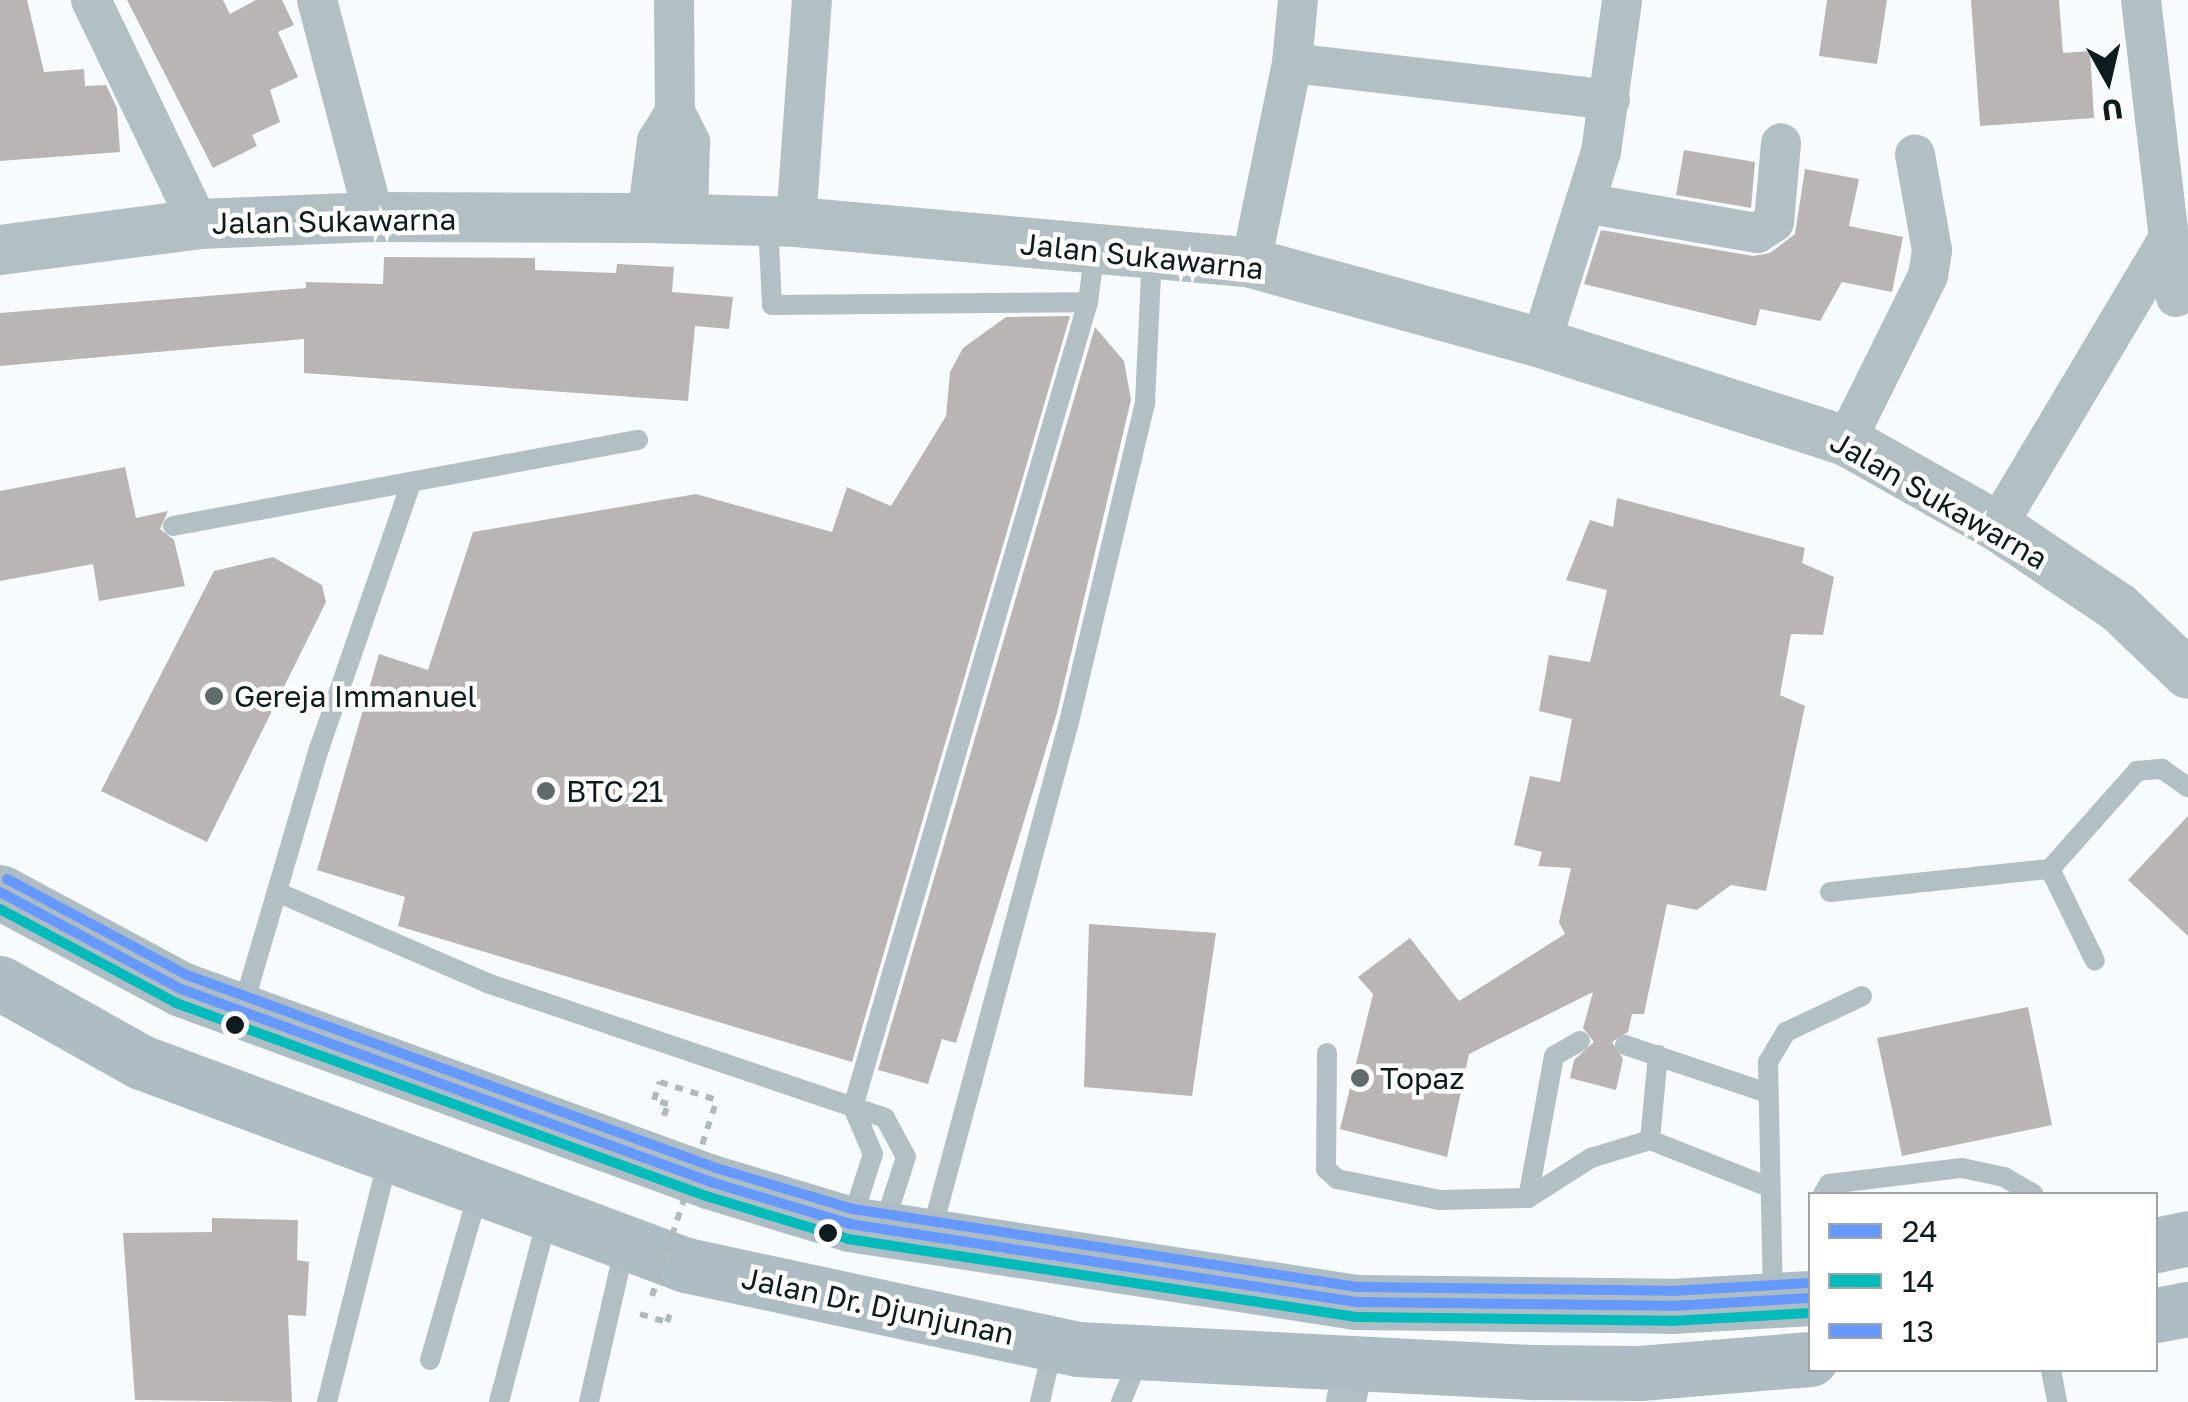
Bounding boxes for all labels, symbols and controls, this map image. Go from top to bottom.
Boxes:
north arrow [2058,30,2158,130]
text: U [2100,92,2125,128]
street label: Jalan Sukawarna [211,201,457,241]
street label: Jalan Sukawarna [1019,225,1265,287]
street label: Jalan Sukawarna [1824,423,2054,577]
place label: Gereja Immanuel [234,678,477,714]
marker: Gereja Immanuel [203,685,225,707]
place label: BTC 21 [566,773,663,809]
marker: BTC 21 [535,780,557,802]
unlabelled marker [225,1015,245,1035]
place label: Topaz [1380,1060,1465,1096]
marker: Topaz [1349,1067,1371,1089]
legend [1808,1192,2158,1372]
text: 24 [1902,1213,1938,1249]
unlabelled marker [818,1223,838,1243]
street label: Jalan Dr. Djunjunan [739,1260,1017,1352]
text: 14 [1902,1263,1935,1299]
text: 13 [1902,1313,1934,1349]

